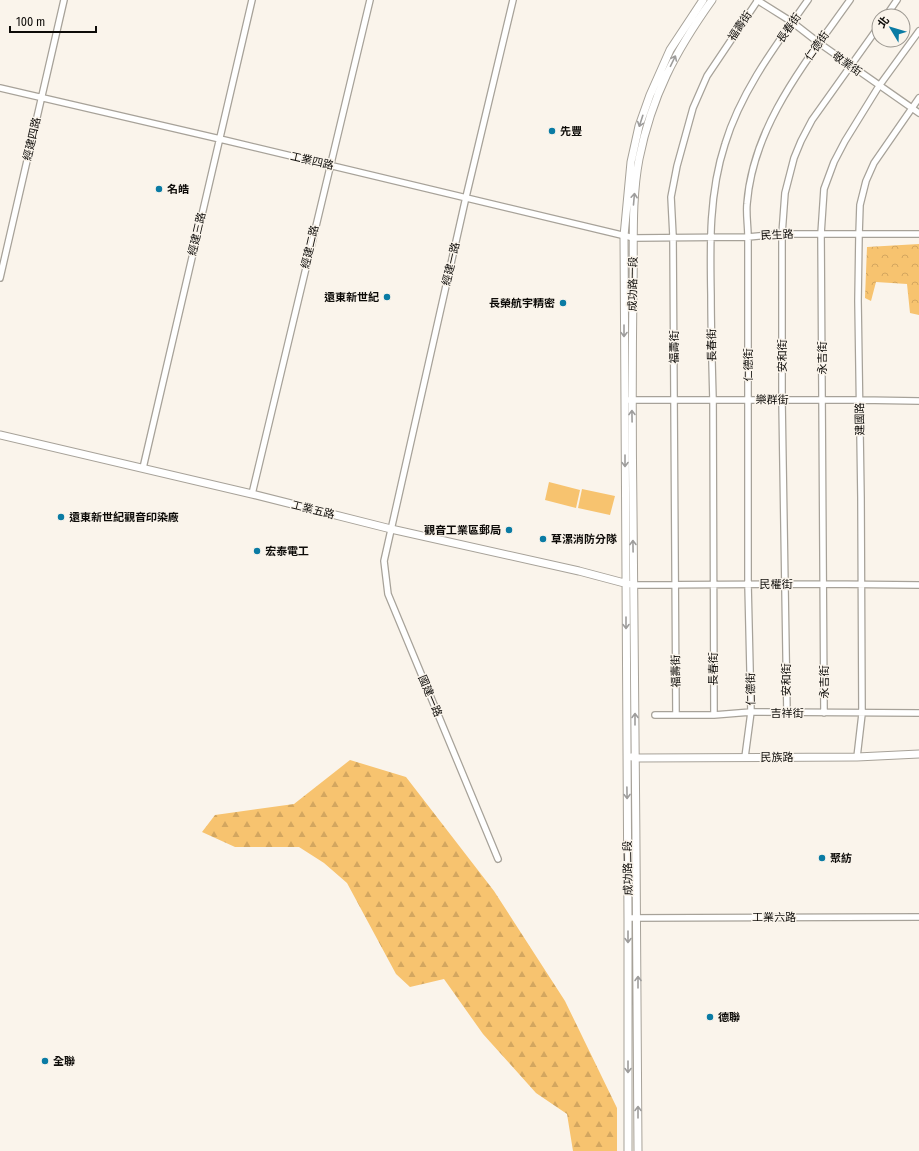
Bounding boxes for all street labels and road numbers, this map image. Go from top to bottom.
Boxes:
street label: 福壽街 [725,9,755,43]
street label: 長春街 [774,11,804,45]
street label: 仁德街 [802,29,832,63]
street label: 敬業街 [830,49,864,79]
street label: 經建四路 [21,116,43,162]
street label: 工業四路 [289,150,335,172]
street label: 經建三路 [186,211,208,257]
street label: 經建二路 [299,224,321,270]
street label: 民生路 [760,228,794,242]
street label: 經建一路 [440,241,462,287]
street label: 成功路一段 [626,256,640,312]
street label: 長春街 [705,328,719,362]
street label: 福壽街 [668,331,681,364]
street label: 安和街 [776,340,789,373]
street label: 永吉街 [816,342,829,375]
street label: 仁德街 [742,349,755,382]
street label: 樂群街 [755,393,789,407]
street label: 建國路 [853,402,867,436]
street label: 工業五路 [290,498,336,522]
street label: 民權街 [760,578,793,591]
street label: 長春街 [707,653,720,686]
street label: 福壽街 [669,654,683,688]
street label: 安和街 [780,664,793,697]
street label: 永吉街 [818,666,831,699]
street label: 仁德街 [744,672,758,706]
street label: 國建一路 [415,673,445,719]
street label: 吉祥街 [771,707,804,720]
street label: 民族路 [761,751,794,764]
street label: 成功路二段 [621,840,635,896]
street label: 工業六路 [752,911,796,924]

